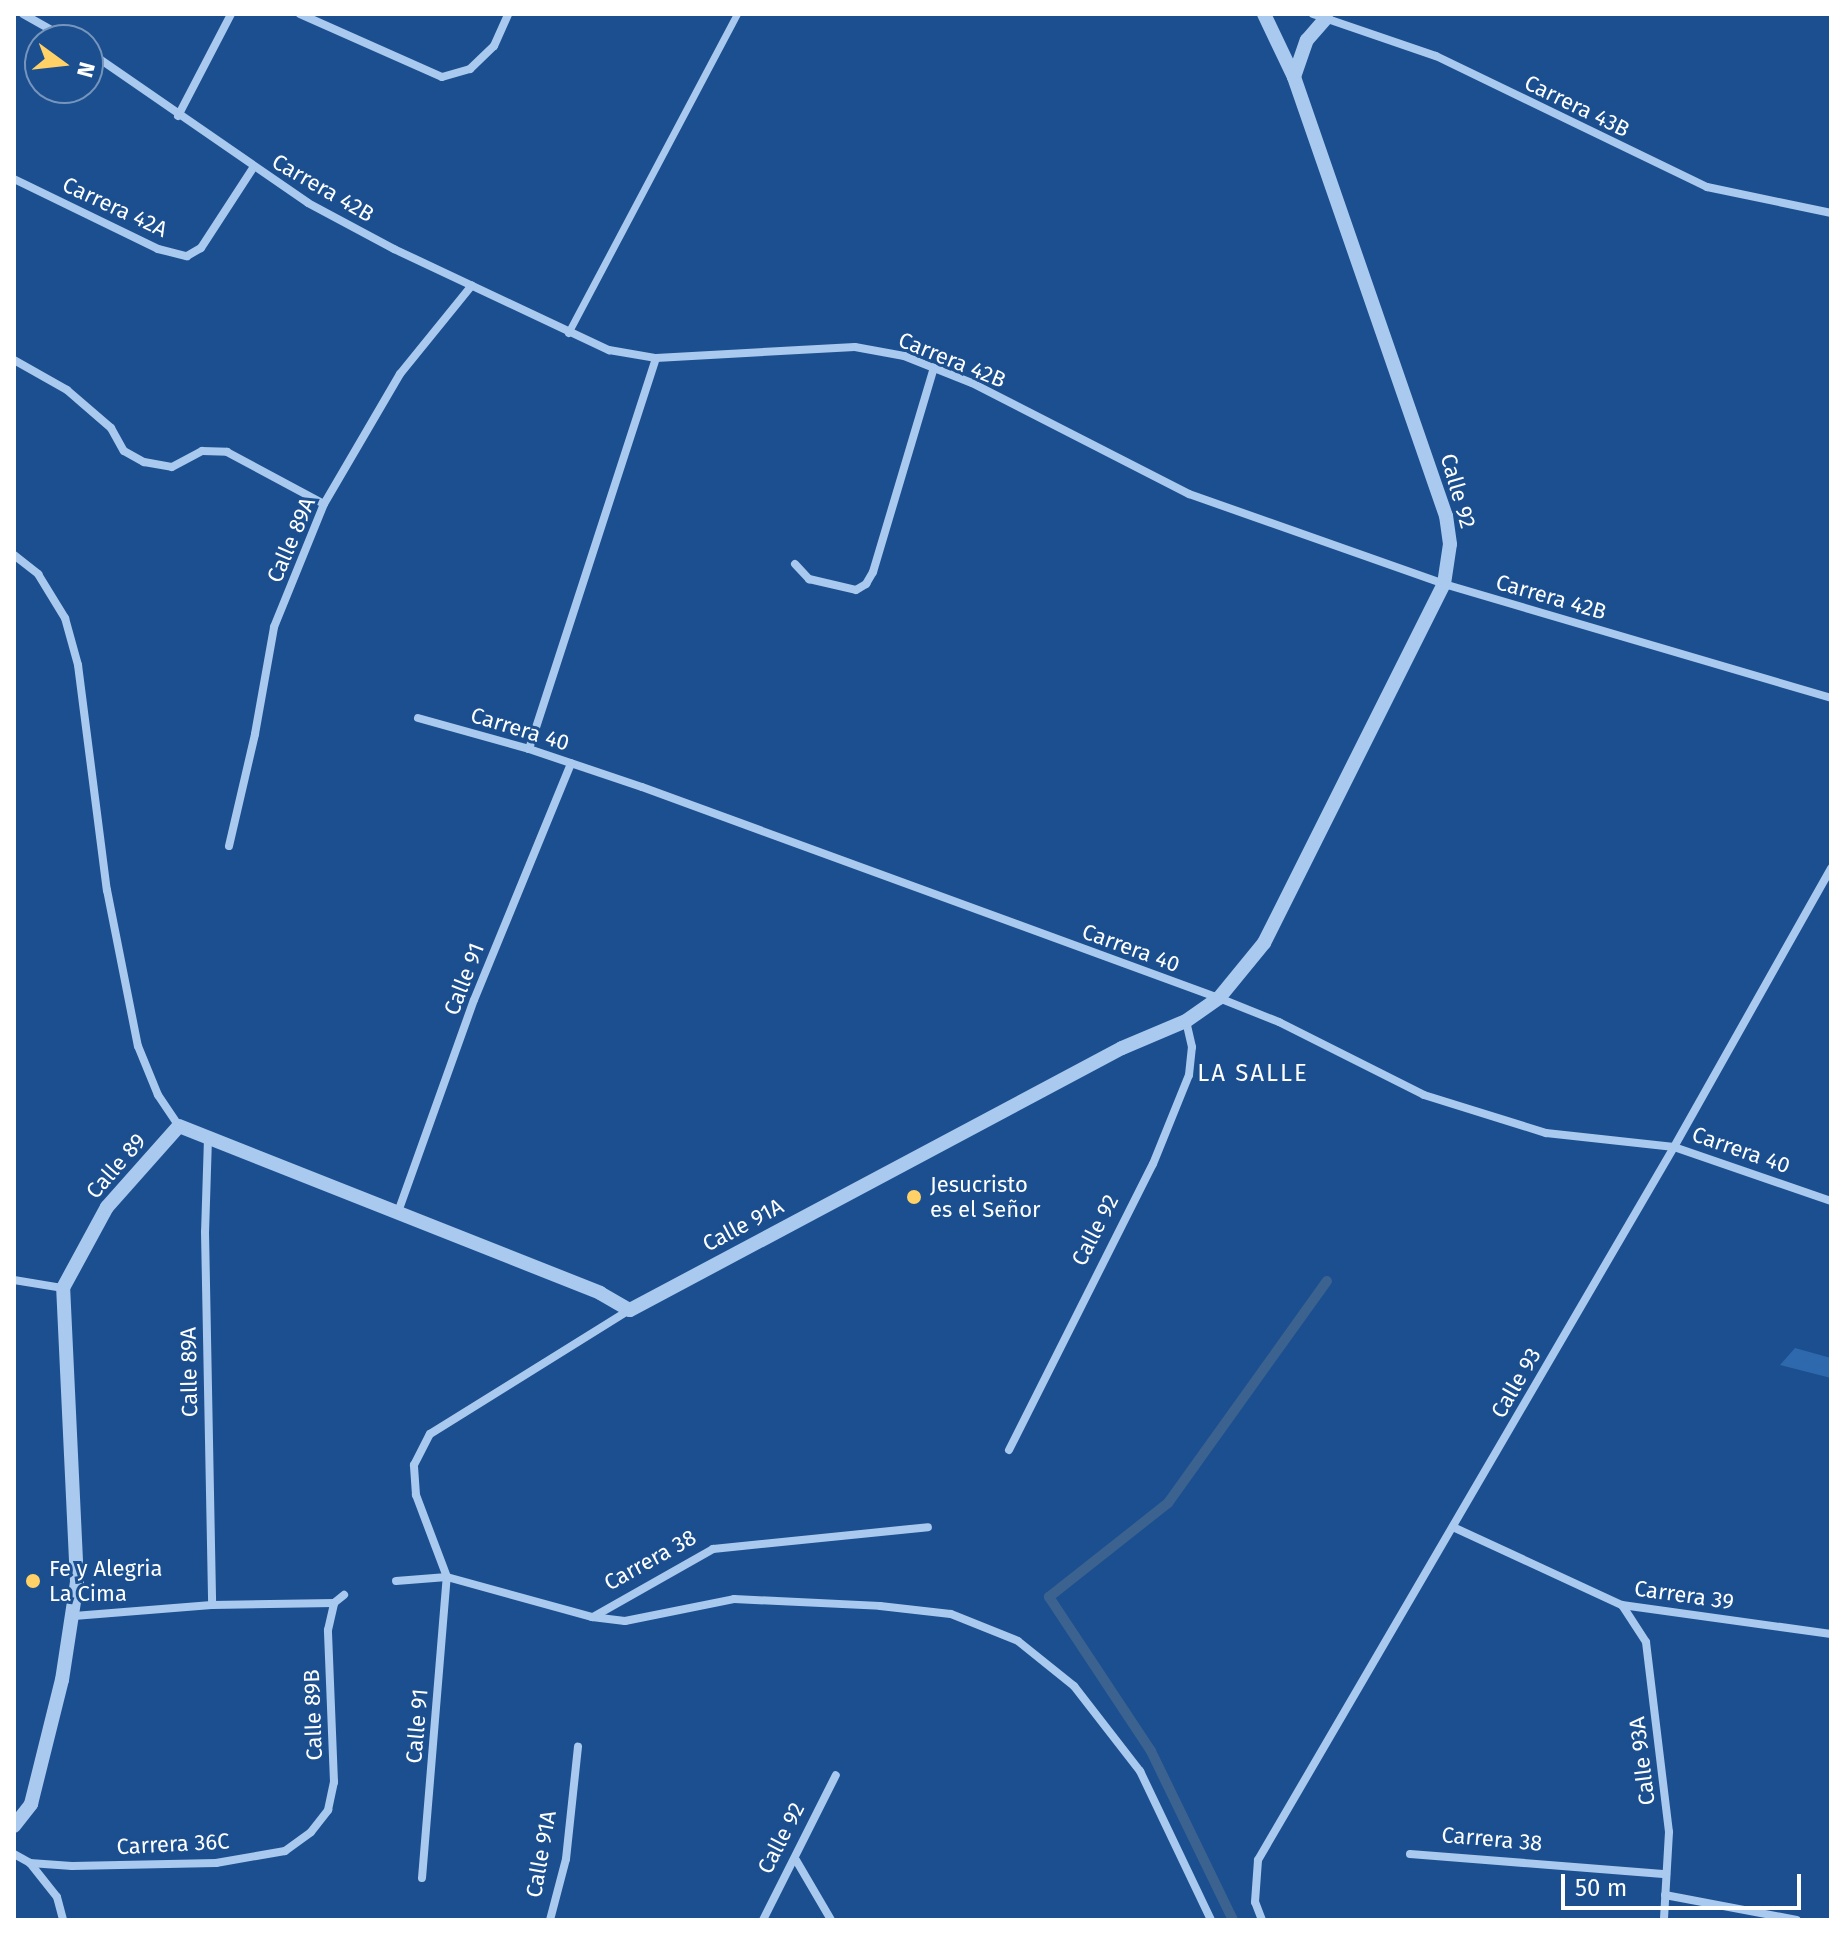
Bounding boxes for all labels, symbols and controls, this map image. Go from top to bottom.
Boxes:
north arrow [24,24,104,104]
text: N [71,59,101,80]
street label: Carrera 43B [1520,69,1634,143]
street label: Carrera 42B [267,148,379,228]
street label: Carrera 42A [58,171,172,243]
street label: Carrera 42B [894,327,1010,393]
street label: Calle 92 [1435,451,1481,531]
street label: Calle 89A [261,493,321,587]
street label: Carrera 42B [1493,569,1609,625]
street label: Carrera 40 [467,701,573,757]
street label: Carrera 40 [1079,918,1183,978]
street label: Calle 91 [438,939,490,1019]
district label: LA SALLE [1197,1060,1309,1088]
street label: Carrera 40 [1689,1121,1793,1179]
street label: Calle 89 [81,1128,151,1204]
place label: Jesucristo es el Señor [930,1171,1041,1222]
marker: Jesucristo es el Señor [905,1188,923,1206]
street label: Calle 92 [1066,1190,1124,1270]
street label: Calle 91A [698,1193,788,1257]
street label: Calle 89A [175,1327,203,1417]
street label: Calle 93 [1485,1343,1547,1423]
street label: Carrera 38 [599,1524,701,1596]
place label: Fe y Alegria La Cima [49,1555,163,1606]
marker: Fe y Alegria La Cima [24,1572,42,1590]
street label: Carrera 39 [1633,1575,1735,1615]
street label: Calle 89B [298,1669,328,1761]
street label: Calle 91 [401,1687,433,1765]
street label: Calle 93A [1623,1715,1661,1807]
street label: Calle 92 [752,1798,810,1878]
street label: Calle 91A [520,1809,562,1899]
street label: Carrera 38 [1441,1821,1543,1857]
street label: Carrera 36C [116,1828,230,1860]
scale bar [1565,1858,1805,1908]
text: 50 m [1575,1874,1627,1902]

